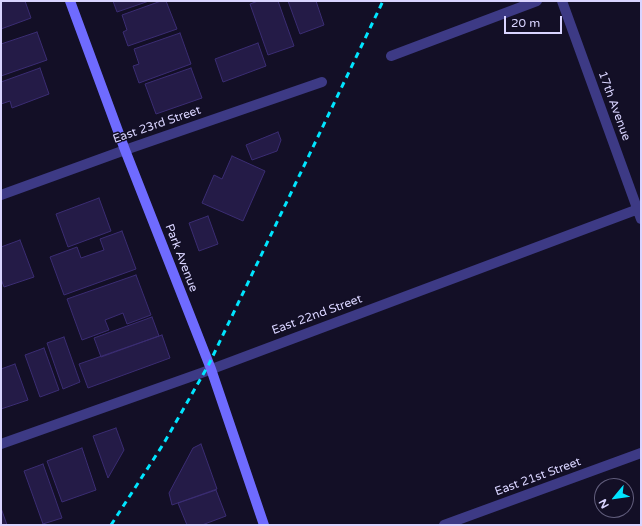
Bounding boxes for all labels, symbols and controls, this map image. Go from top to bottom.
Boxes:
scale bar [506,8,564,34]
text: 20 m [511,16,540,30]
street label: 17th Avenue [595,69,633,143]
street label: East 23rd Street [111,103,203,147]
street label: Park Avenue [161,222,201,294]
street label: East 22nd Street [270,292,364,338]
street label: East 21st Street [493,455,583,499]
north arrow [594,478,634,518]
text: N [596,497,612,511]

